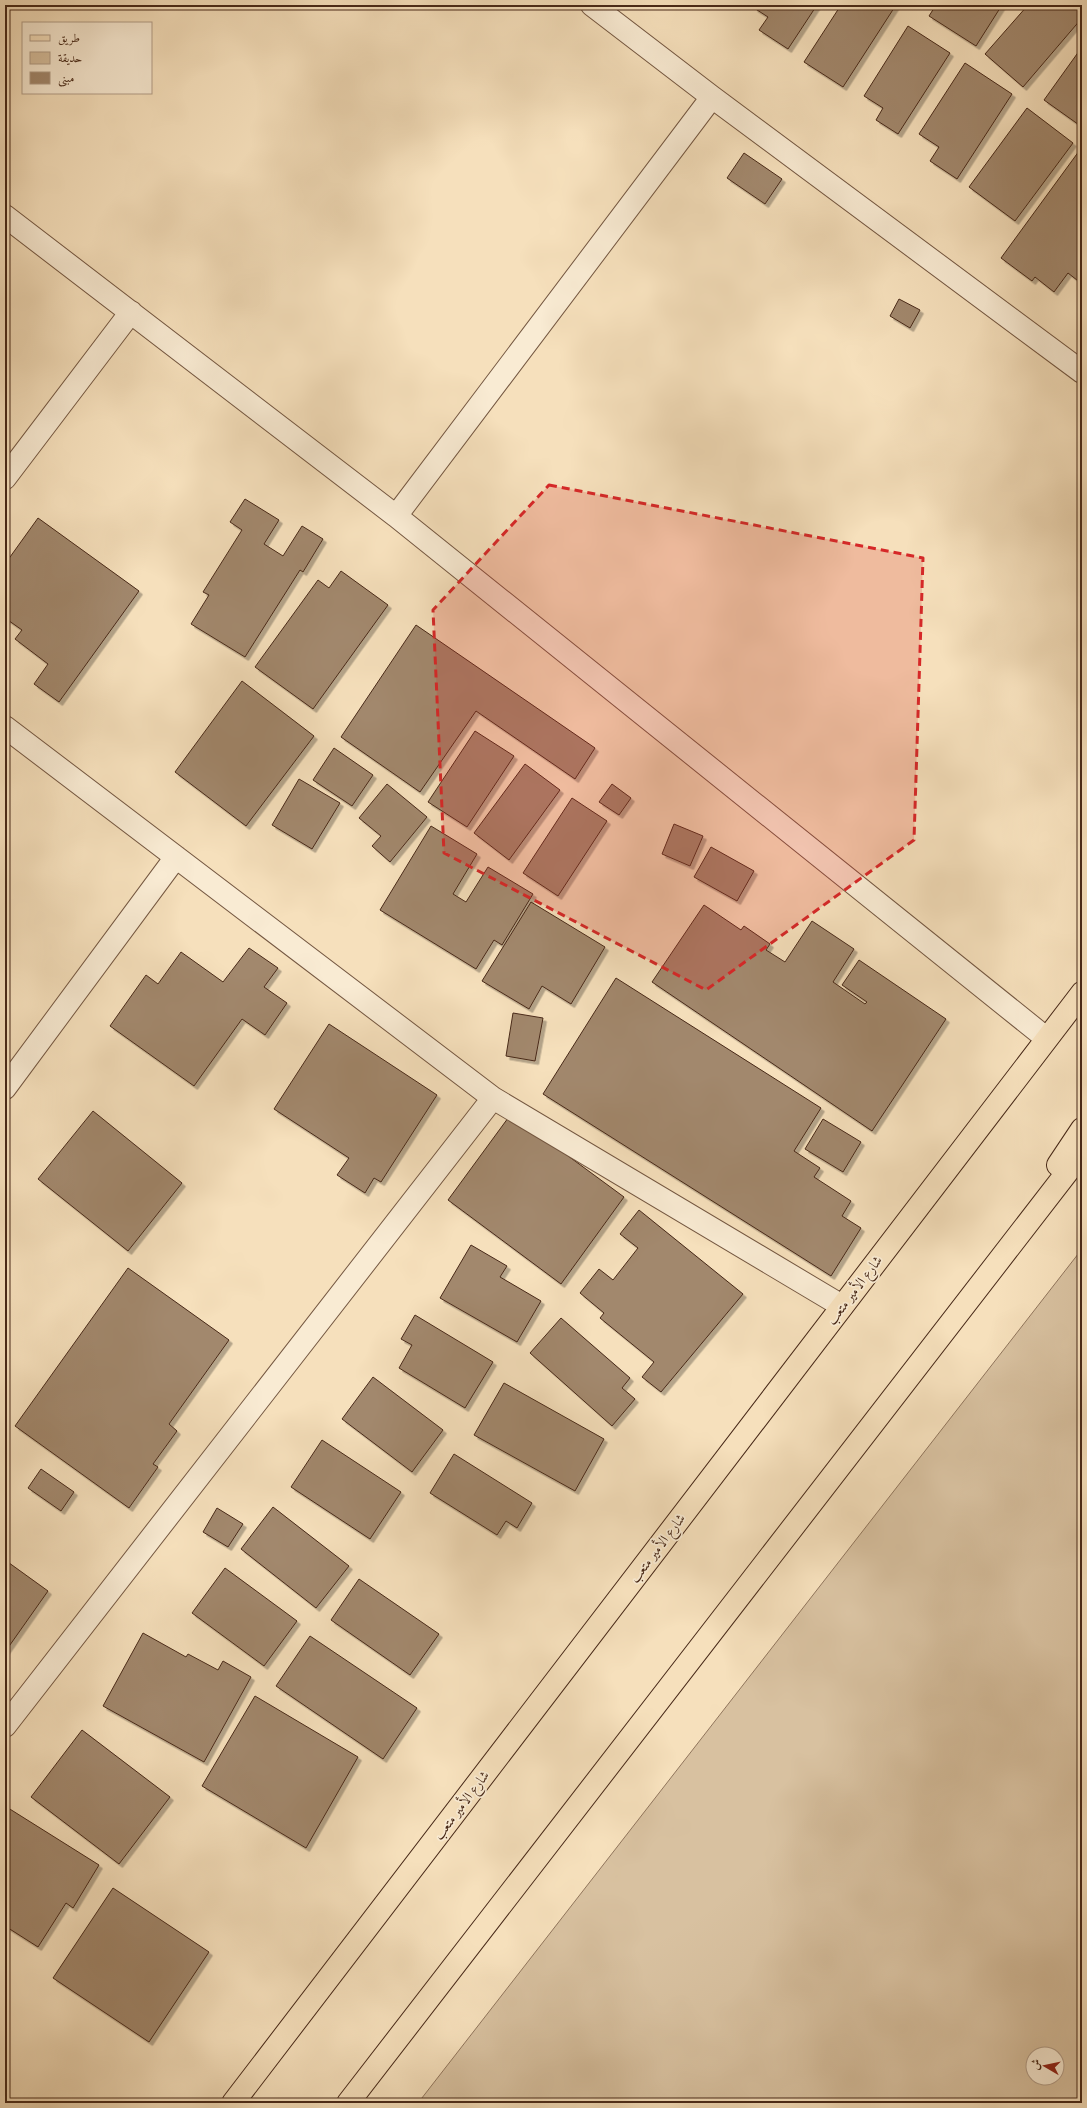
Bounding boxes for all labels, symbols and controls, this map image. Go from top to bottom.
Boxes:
legend [22,22,152,94]
text: طريق [58,29,80,46]
text: حديقة [58,49,82,66]
text: مبنى [58,69,74,87]
street label: شارع الأمير متعب [821,1251,888,1330]
street label: شارع الأمير متعب [624,1509,691,1588]
street label: شارع الأمير متعب [428,1766,495,1845]
north arrow [1025,2046,1065,2086]
text: ش [1026,2058,1044,2071]

